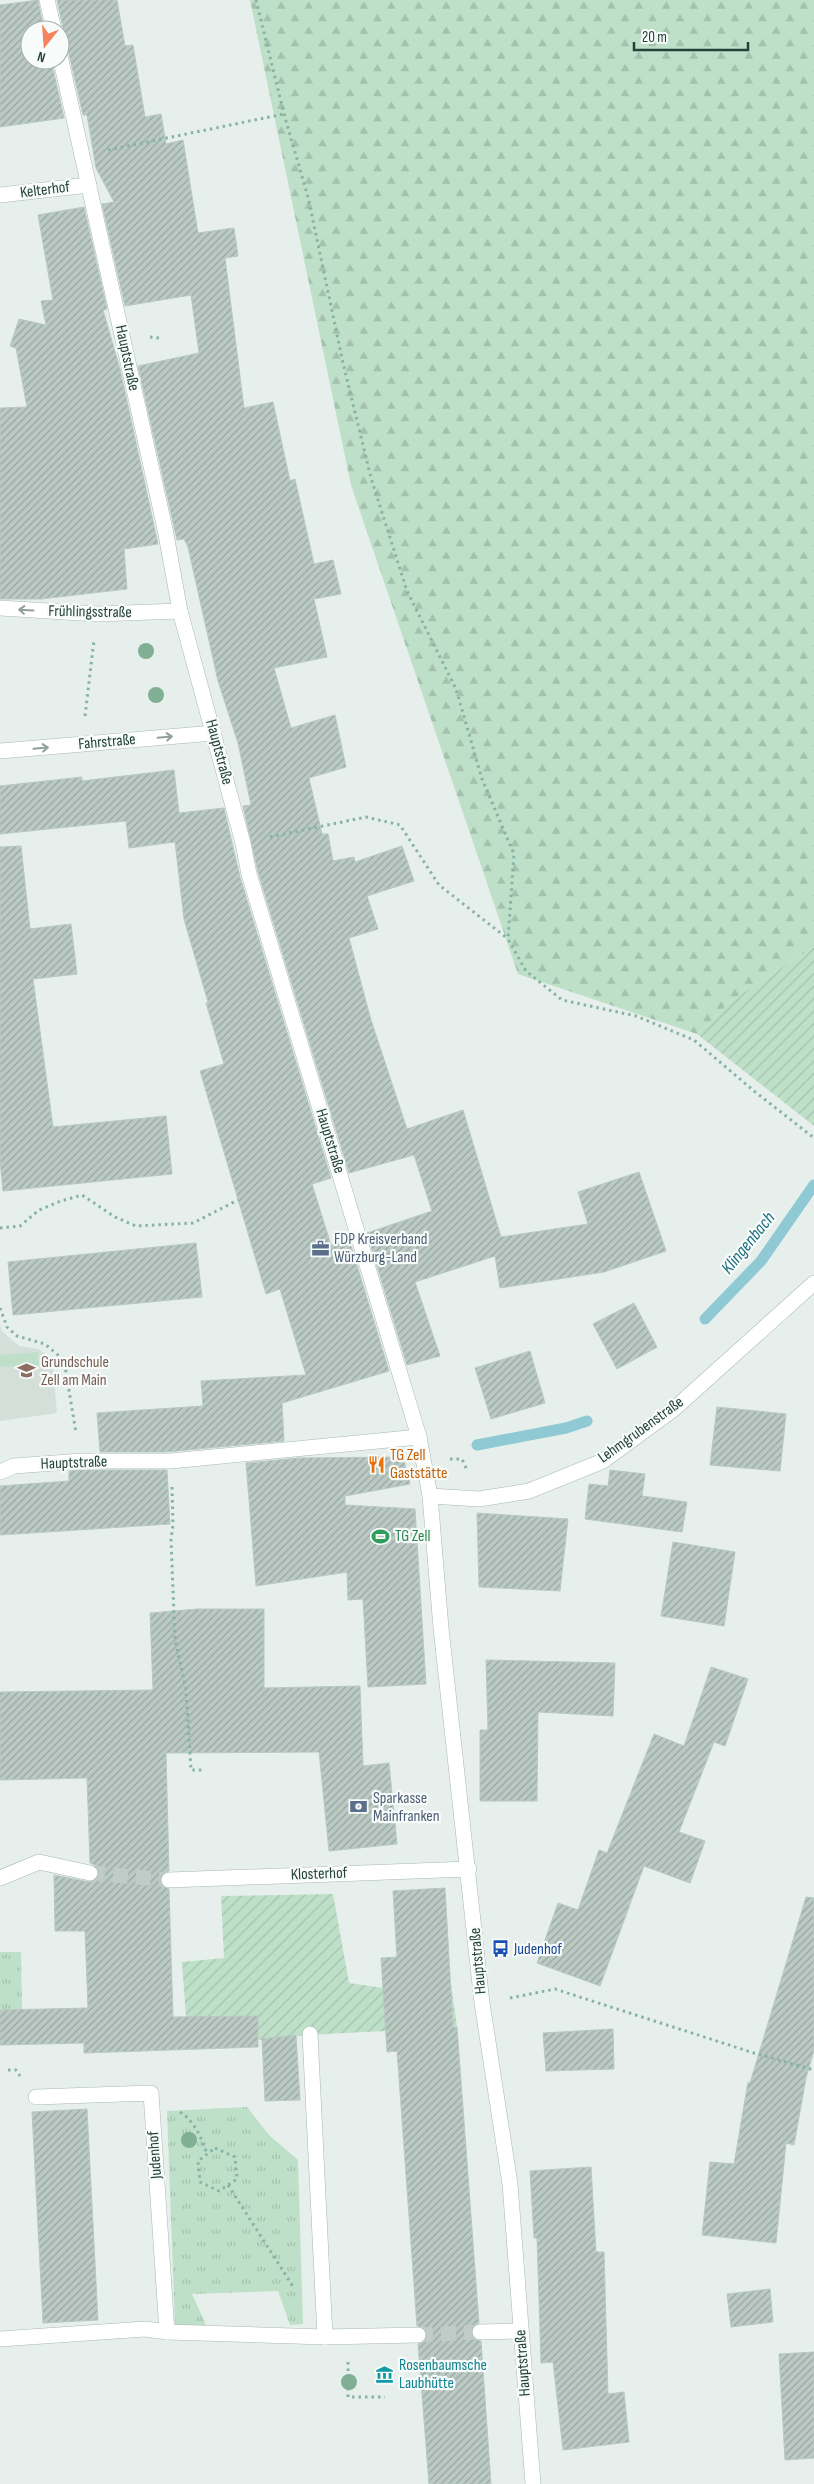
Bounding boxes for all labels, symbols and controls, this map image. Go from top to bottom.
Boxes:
north arrow [20,20,70,70]
scale bar [634,20,748,52]
text: 20 m [642,28,667,47]
text: N [35,48,47,66]
street label: Kelterhof [19,177,71,202]
street label: Hauptstraße [111,323,143,393]
street label: Frühlingsstraße [48,602,132,622]
one-way arrow [19,605,35,614]
street label: Hauptstraße [201,717,237,787]
street label: Fahrstraße [78,730,136,754]
one-way arrow [157,732,173,742]
one-way arrow [32,743,48,752]
street label: Hauptstraße [311,1106,349,1176]
water label: Klingenbach [717,1207,780,1278]
place label: FDP Kreisverband Würzburg-Land [334,1230,427,1267]
office icon: FDP Kreisverband Würzburg-Land [310,1238,330,1258]
place label: Grundschule Zell am Main [41,1353,109,1390]
school or university icon: Grundschule Zell am Main [17,1361,37,1381]
street label: Lehmgrubenstraße [594,1393,688,1467]
place label: TG Zell Gaststätte [390,1446,447,1483]
street label: Hauptstraße [40,1452,108,1474]
restaurant icon: TG Zell Gaststätte [366,1454,386,1474]
sports icon: TG Zell [371,1526,391,1546]
place label: TG Zell [395,1527,430,1546]
place label: Sparkasse Mainfranken [373,1789,440,1826]
bank icon: Sparkasse Mainfranken [349,1797,369,1817]
street label: Klosterhof [290,1864,348,1884]
street label: Hauptstraße [466,1927,490,1995]
bus stop icon: Judenhof [490,1939,510,1959]
place label: Judenhof [513,1940,562,1959]
street label: Judenhof [144,2130,166,2181]
street label: Hauptstraße [511,2329,535,2397]
place label: Rosenbaumsche Laubhütte [399,2356,487,2393]
museum icon: Rosenbaumsche Laubhütte [375,2364,395,2384]

